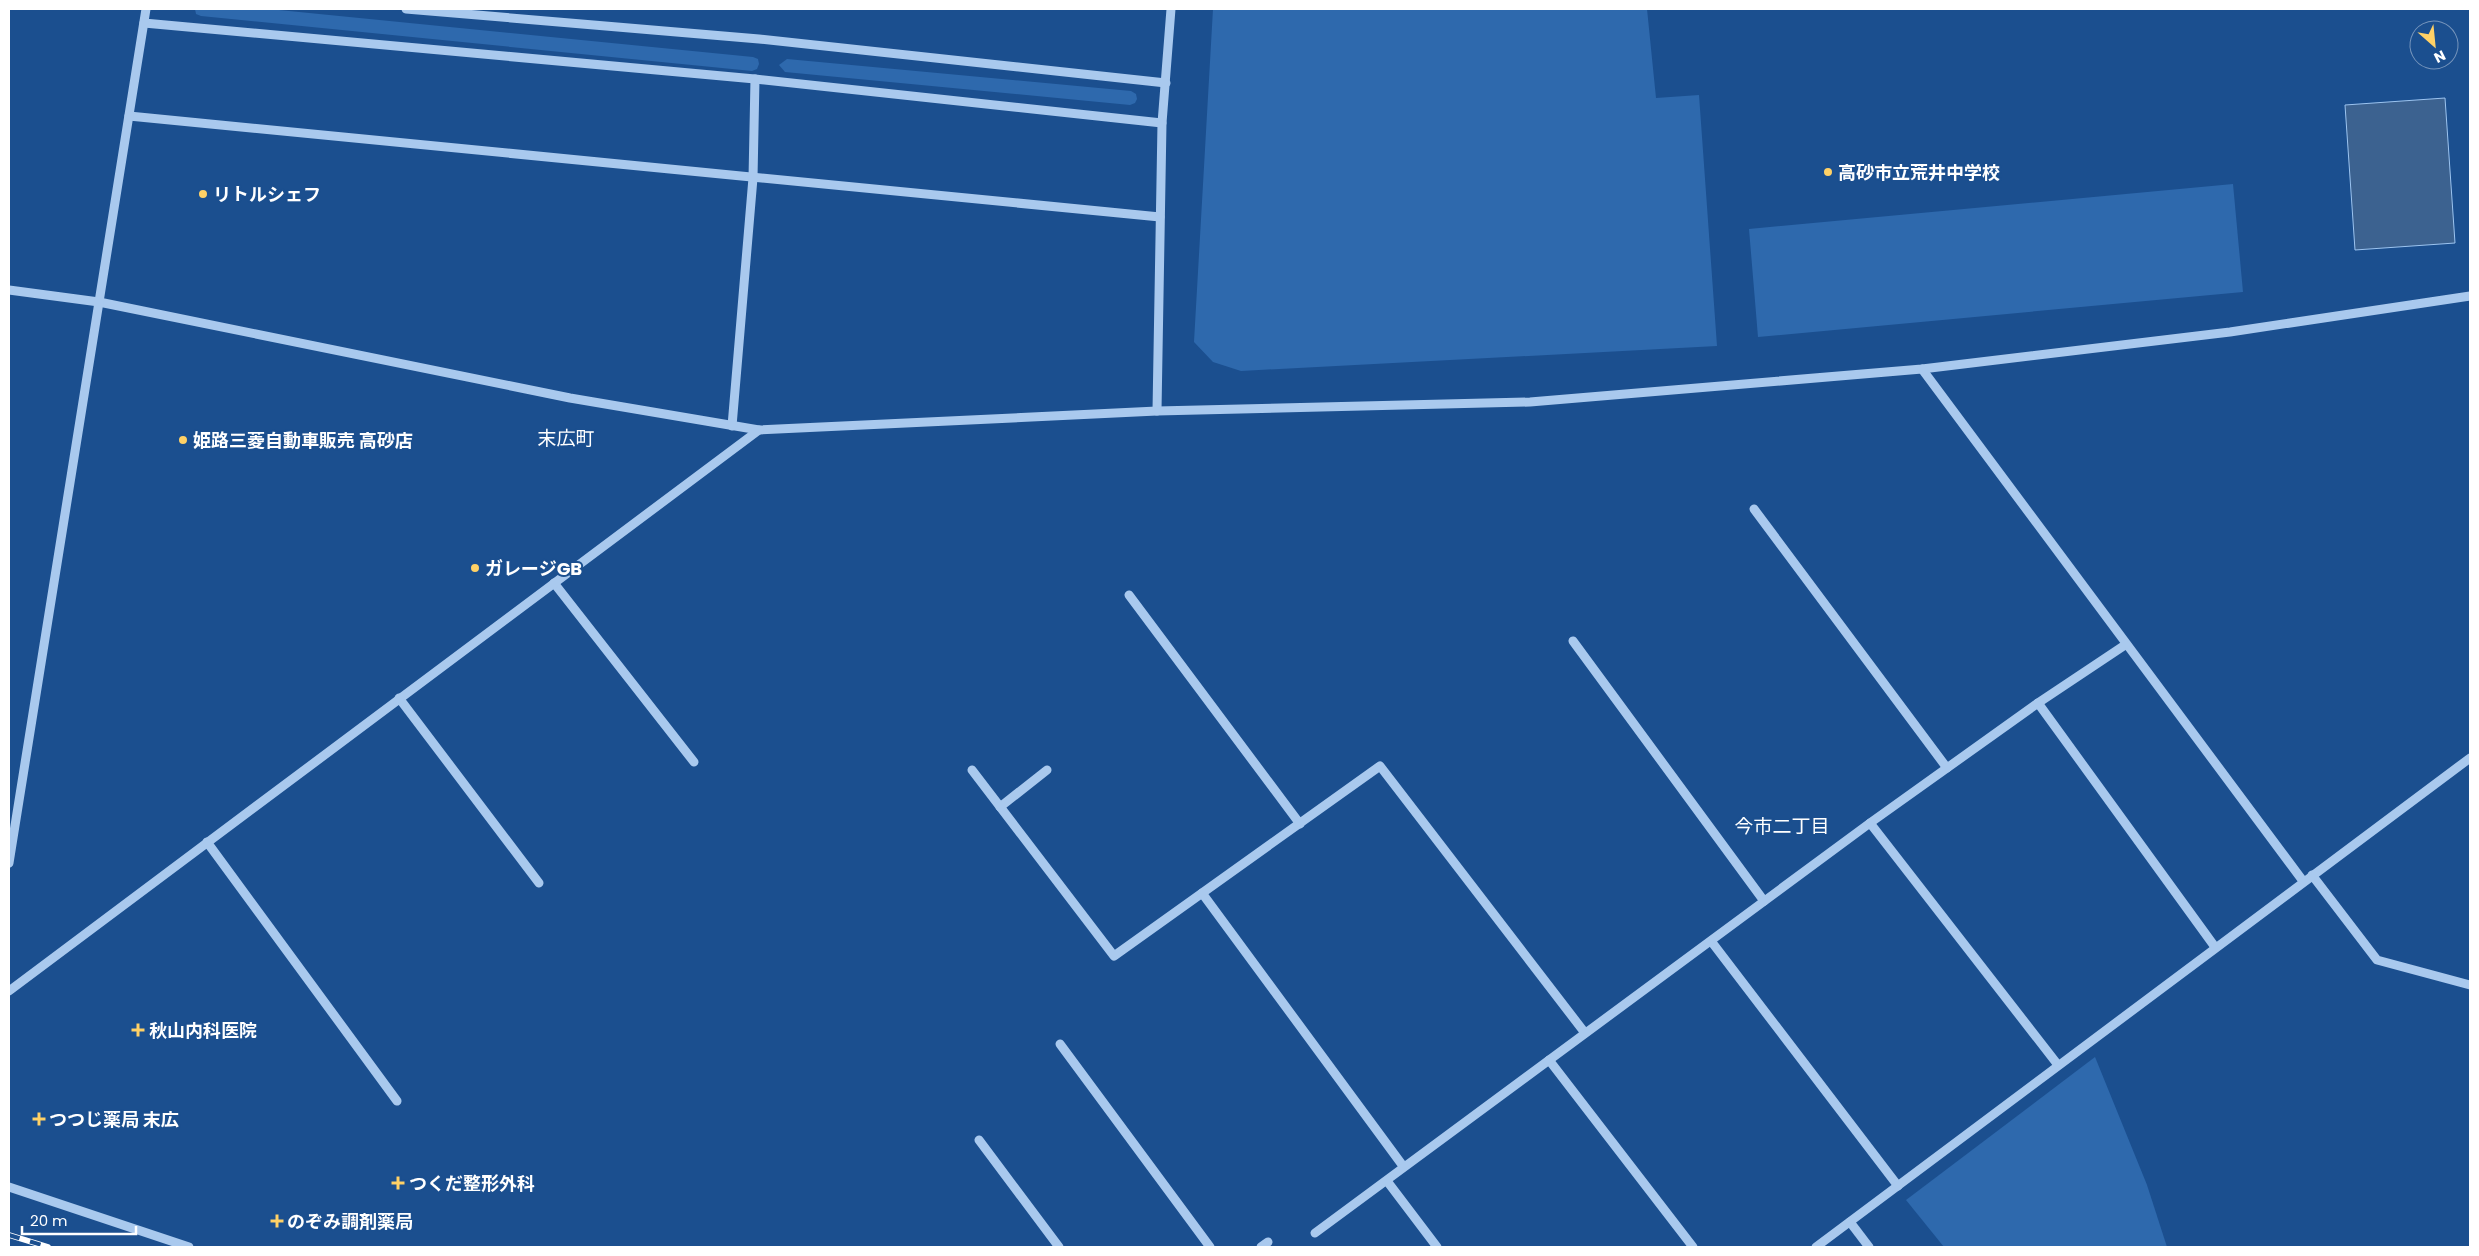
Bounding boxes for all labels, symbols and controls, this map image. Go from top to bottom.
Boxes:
north arrow [2409,20,2459,70]
text: N [2431,45,2449,68]
place label: 高砂市立荒井中学校 [1838,160,2000,185]
marker: 高砂市立荒井中学校 [1822,166,1834,178]
place label: リトルシェフ [213,182,321,207]
marker: リトルシェフ [197,188,209,200]
district label: 末広町 [537,425,595,452]
place label: 姫路三菱自動車販売 高砂店 [193,428,413,453]
marker: 姫路三菱自動車販売 高砂店 [177,434,189,446]
place label: ガレージGB [485,556,582,581]
marker: ガレージGB [469,562,481,574]
district label: 今市二丁目 [1734,813,1830,840]
place label: 秋山内科医院 [149,1018,257,1043]
marker: 秋山内科医院 [131,1023,145,1037]
place label: つつじ薬局 末広 [49,1107,179,1132]
marker: つつじ薬局 末広 [33,1113,45,1125]
place label: つくだ整形外科 [409,1171,535,1196]
marker: つくだ整形外科 [391,1176,405,1190]
scale bar [22,1204,136,1236]
place label: のぞみ調剤薬局 [287,1209,413,1234]
text: 20 m [30,1210,68,1231]
marker: のぞみ調剤薬局 [271,1215,283,1227]

